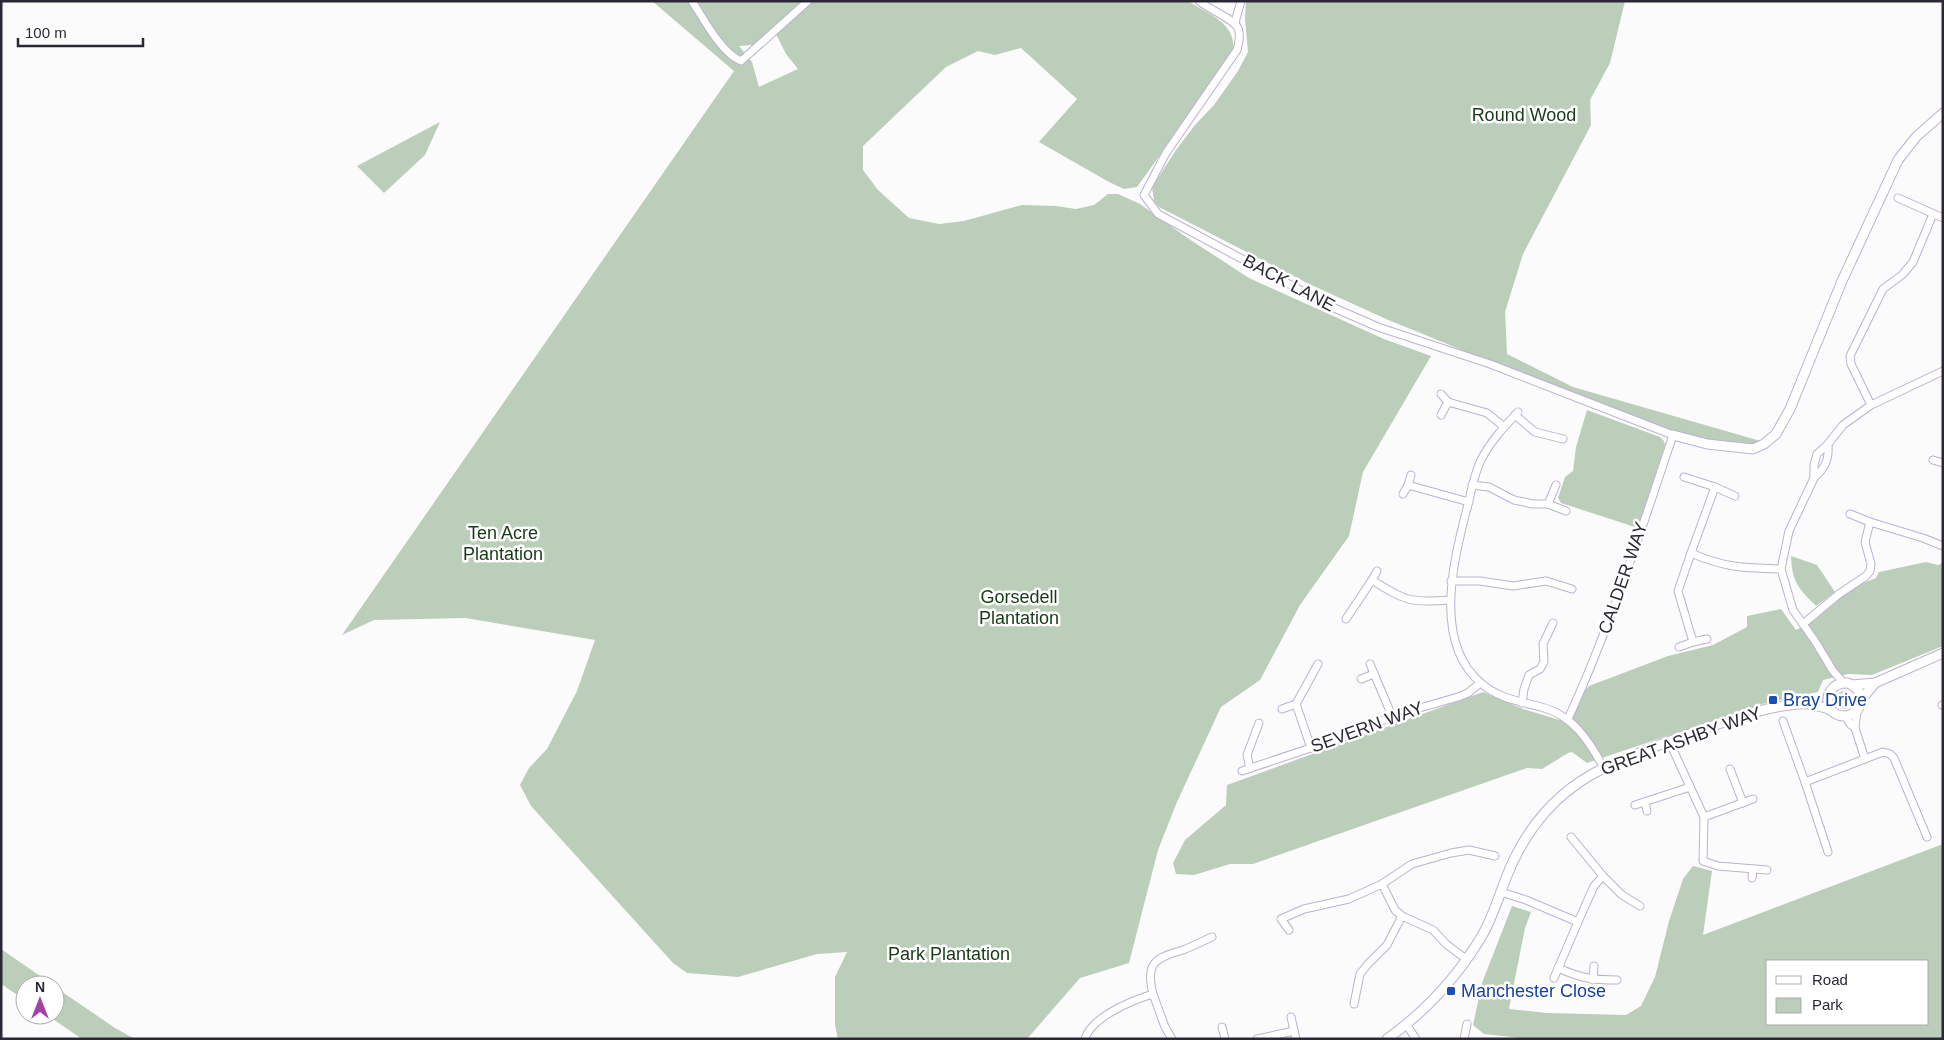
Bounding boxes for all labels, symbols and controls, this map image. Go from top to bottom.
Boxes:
scale bar [18,15,142,47]
text: 100 m [25,24,67,41]
park label: Round Wood [1472,105,1576,125]
street label: BACK LANE [1240,250,1338,316]
street label: CALDER WAY [1594,519,1652,637]
park label: Ten Acre Plantation [463,523,543,564]
park label: Gorsedell Plantation [979,587,1059,628]
place label: Bray Drive [1783,690,1867,710]
marker: Bray Drive [1767,694,1779,706]
street label: SEVERN WAY [1308,697,1426,757]
street label: GREAT ASHBY WAY [1598,703,1764,779]
park label: Park Plantation [888,944,1010,964]
legend [1766,960,1929,1025]
text: Road [1812,971,1848,988]
north arrow [15,975,65,1025]
text: N [35,979,45,995]
place label: Manchester Close [1461,981,1606,1001]
marker: Manchester Close [1445,985,1457,997]
text: Park [1812,996,1843,1013]

